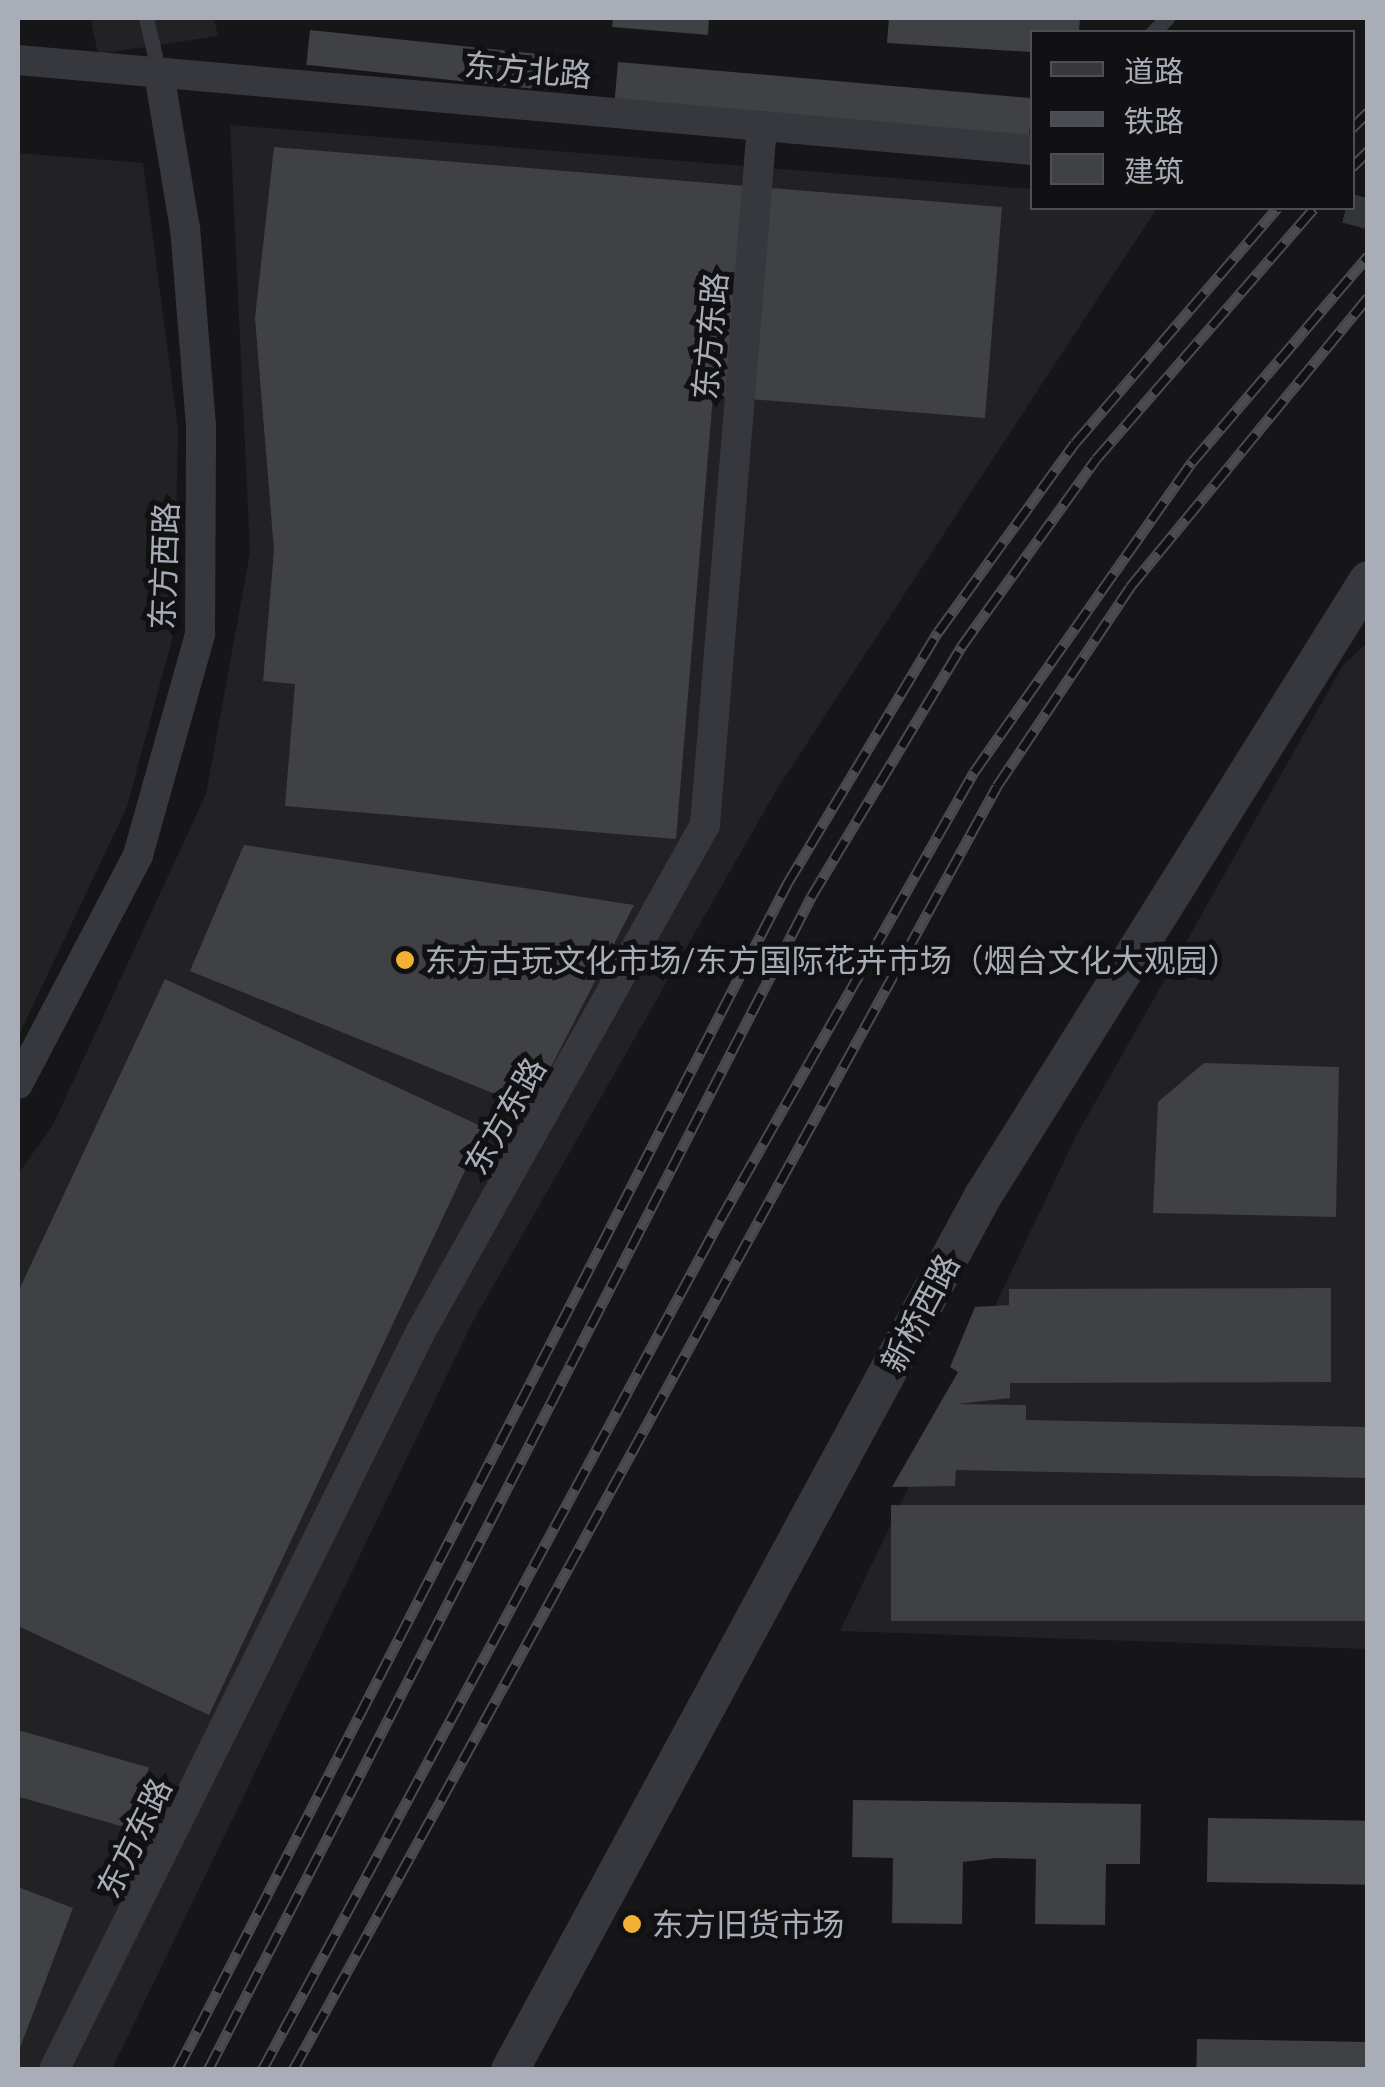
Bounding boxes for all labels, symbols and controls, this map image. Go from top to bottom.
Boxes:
legend [1030,30,1355,210]
street label: 东方北路 [463,45,593,95]
text: 道路 [1124,52,1184,88]
text: 铁路 [1124,102,1184,138]
text: 建筑 [1124,152,1184,188]
street label: 东方东路 [685,271,735,401]
street label: 东方西路 [143,501,185,631]
place label: 东方古玩文化市场/东方国际花卉市场（烟台文化大观园） [425,941,1239,979]
marker: 东方古玩文化市场/东方国际花卉市场（烟台文化大观园） [394,949,416,971]
street label: 东方东路 [456,1051,554,1181]
street label: 新桥西路 [873,1247,967,1379]
street label: 东方东路 [89,1772,179,1904]
place label: 东方旧货市场 [652,1905,844,1943]
marker: 东方旧货市场 [621,1913,643,1935]

